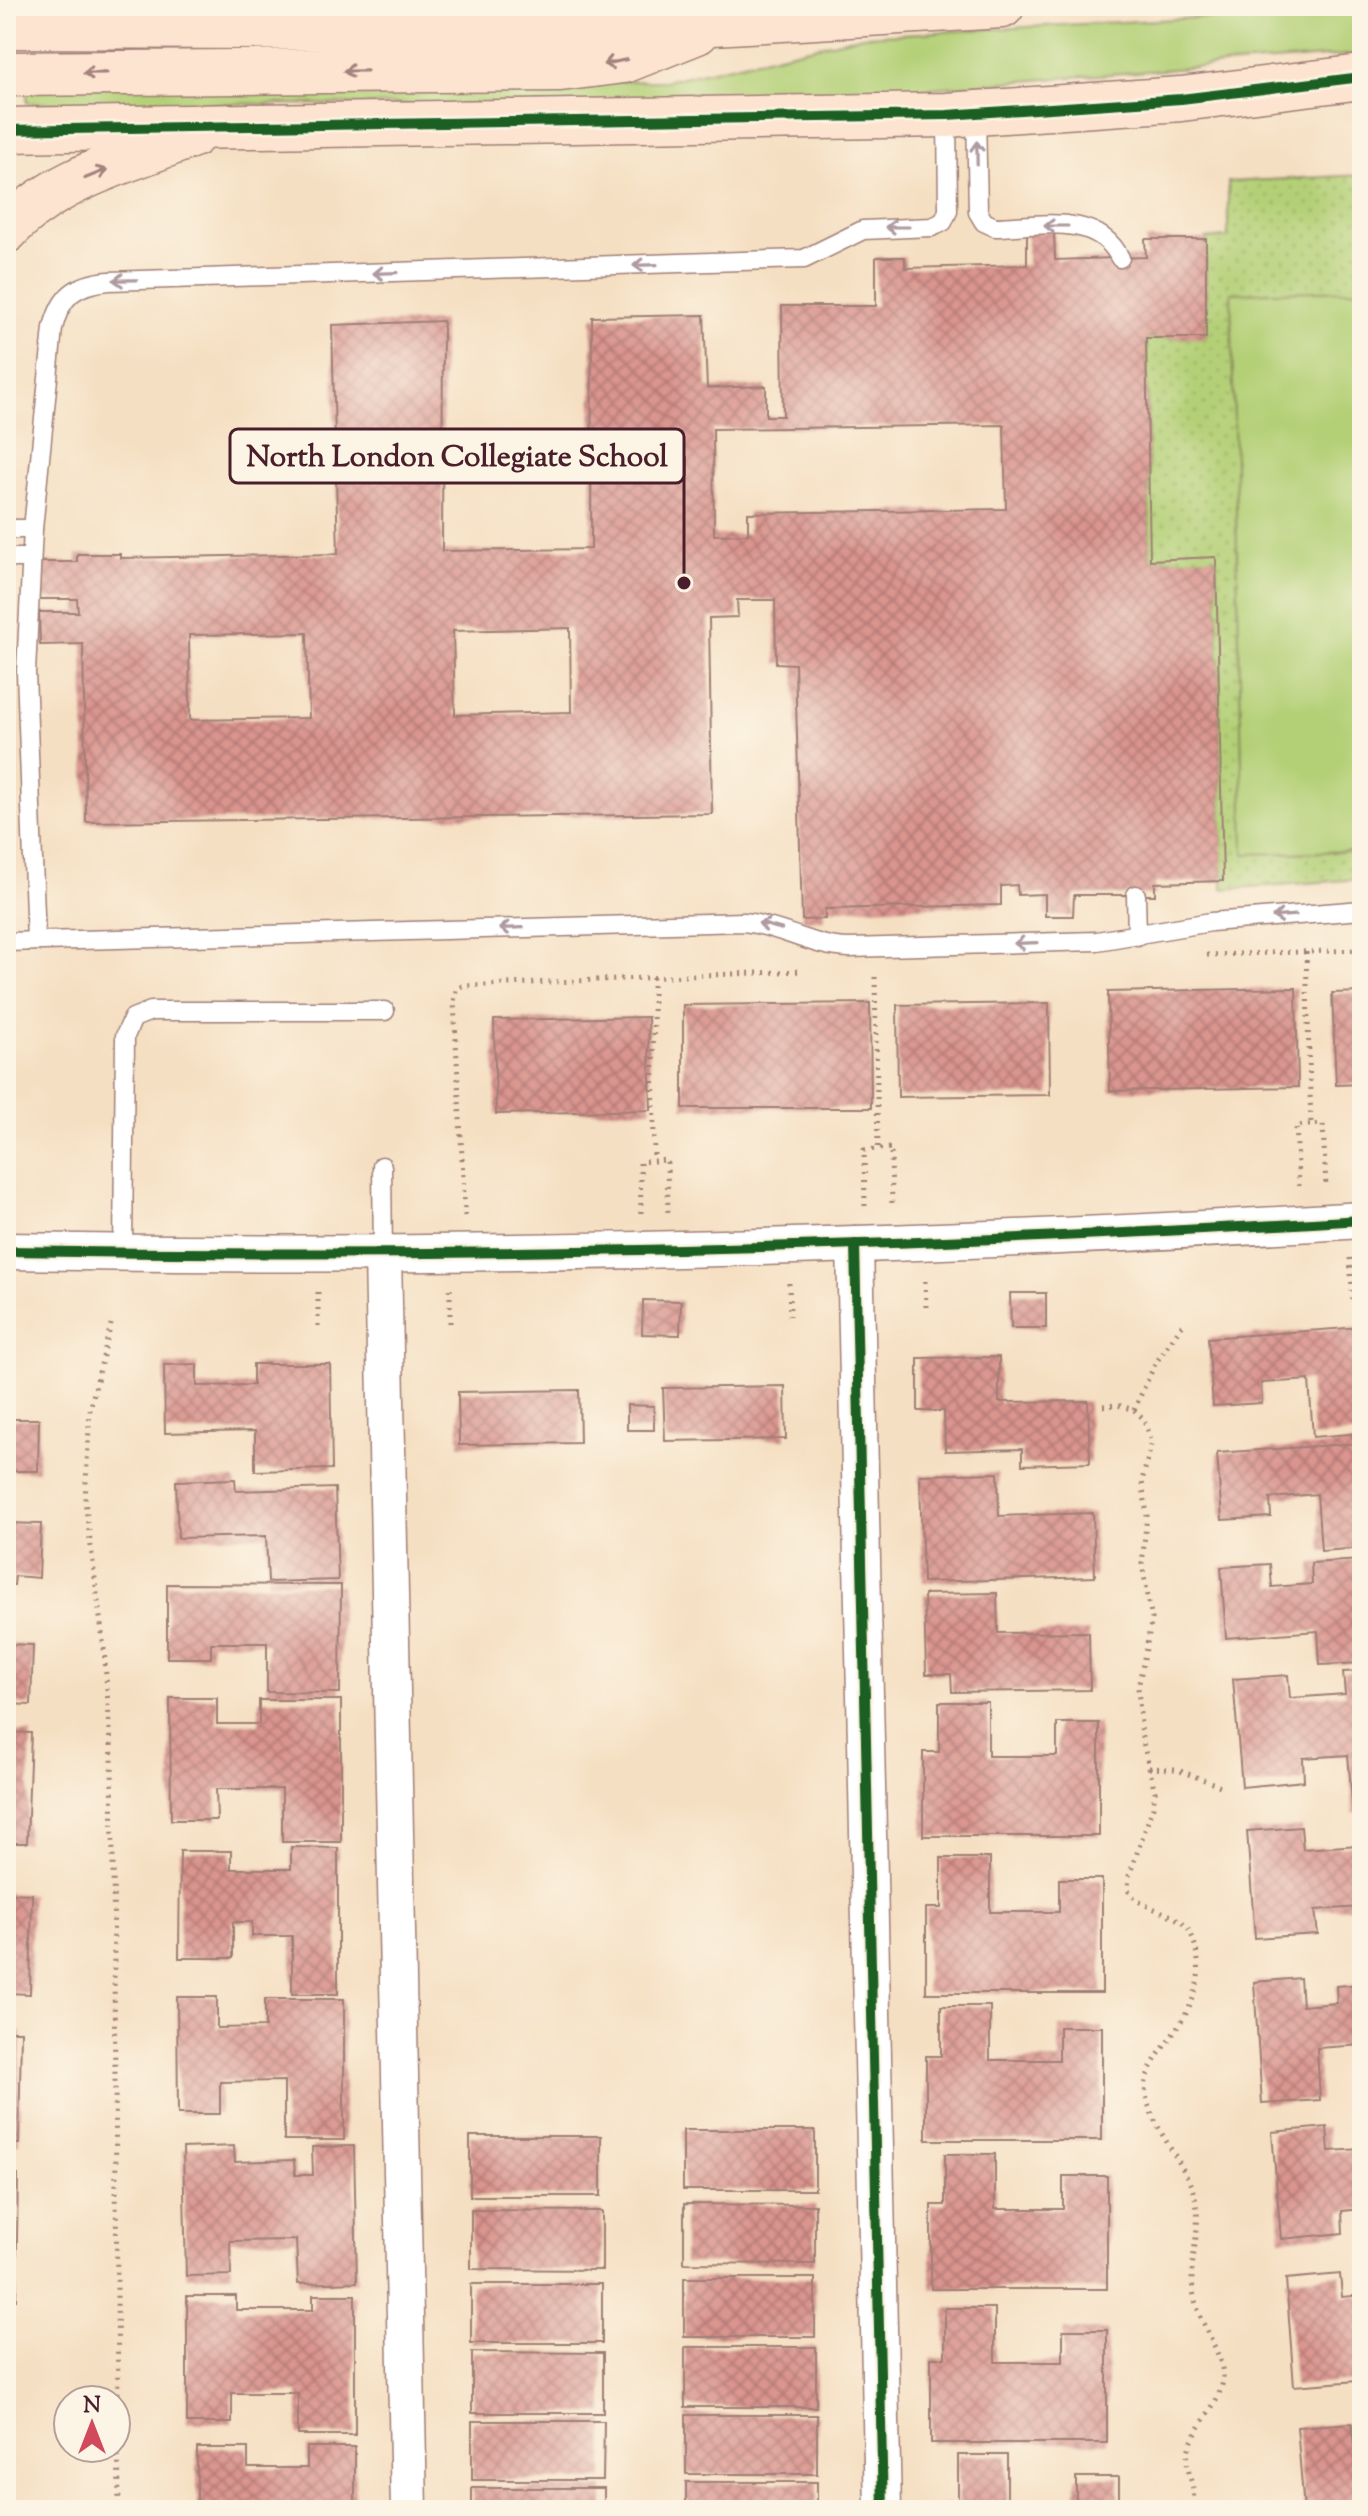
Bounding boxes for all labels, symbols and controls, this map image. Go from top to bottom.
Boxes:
one-way arrow [603,55,628,70]
one-way arrow [342,63,369,78]
one-way arrow [82,65,109,81]
one-way arrow [969,140,985,167]
one-way arrow [83,166,108,180]
one-way arrow [1043,218,1070,234]
one-way arrow [884,219,911,235]
one-way arrow [632,257,659,272]
one-way arrow [372,266,399,281]
one-way arrow [112,273,139,288]
callout: North London Collegiate School [230,429,684,483]
text: North London Collegiate School [246,437,668,480]
one-way arrow [1271,909,1298,924]
one-way arrow [758,918,783,933]
one-way arrow [498,920,525,936]
one-way arrow [1013,935,1040,951]
north arrow [52,2384,132,2464]
text: N [83,2391,101,2423]

